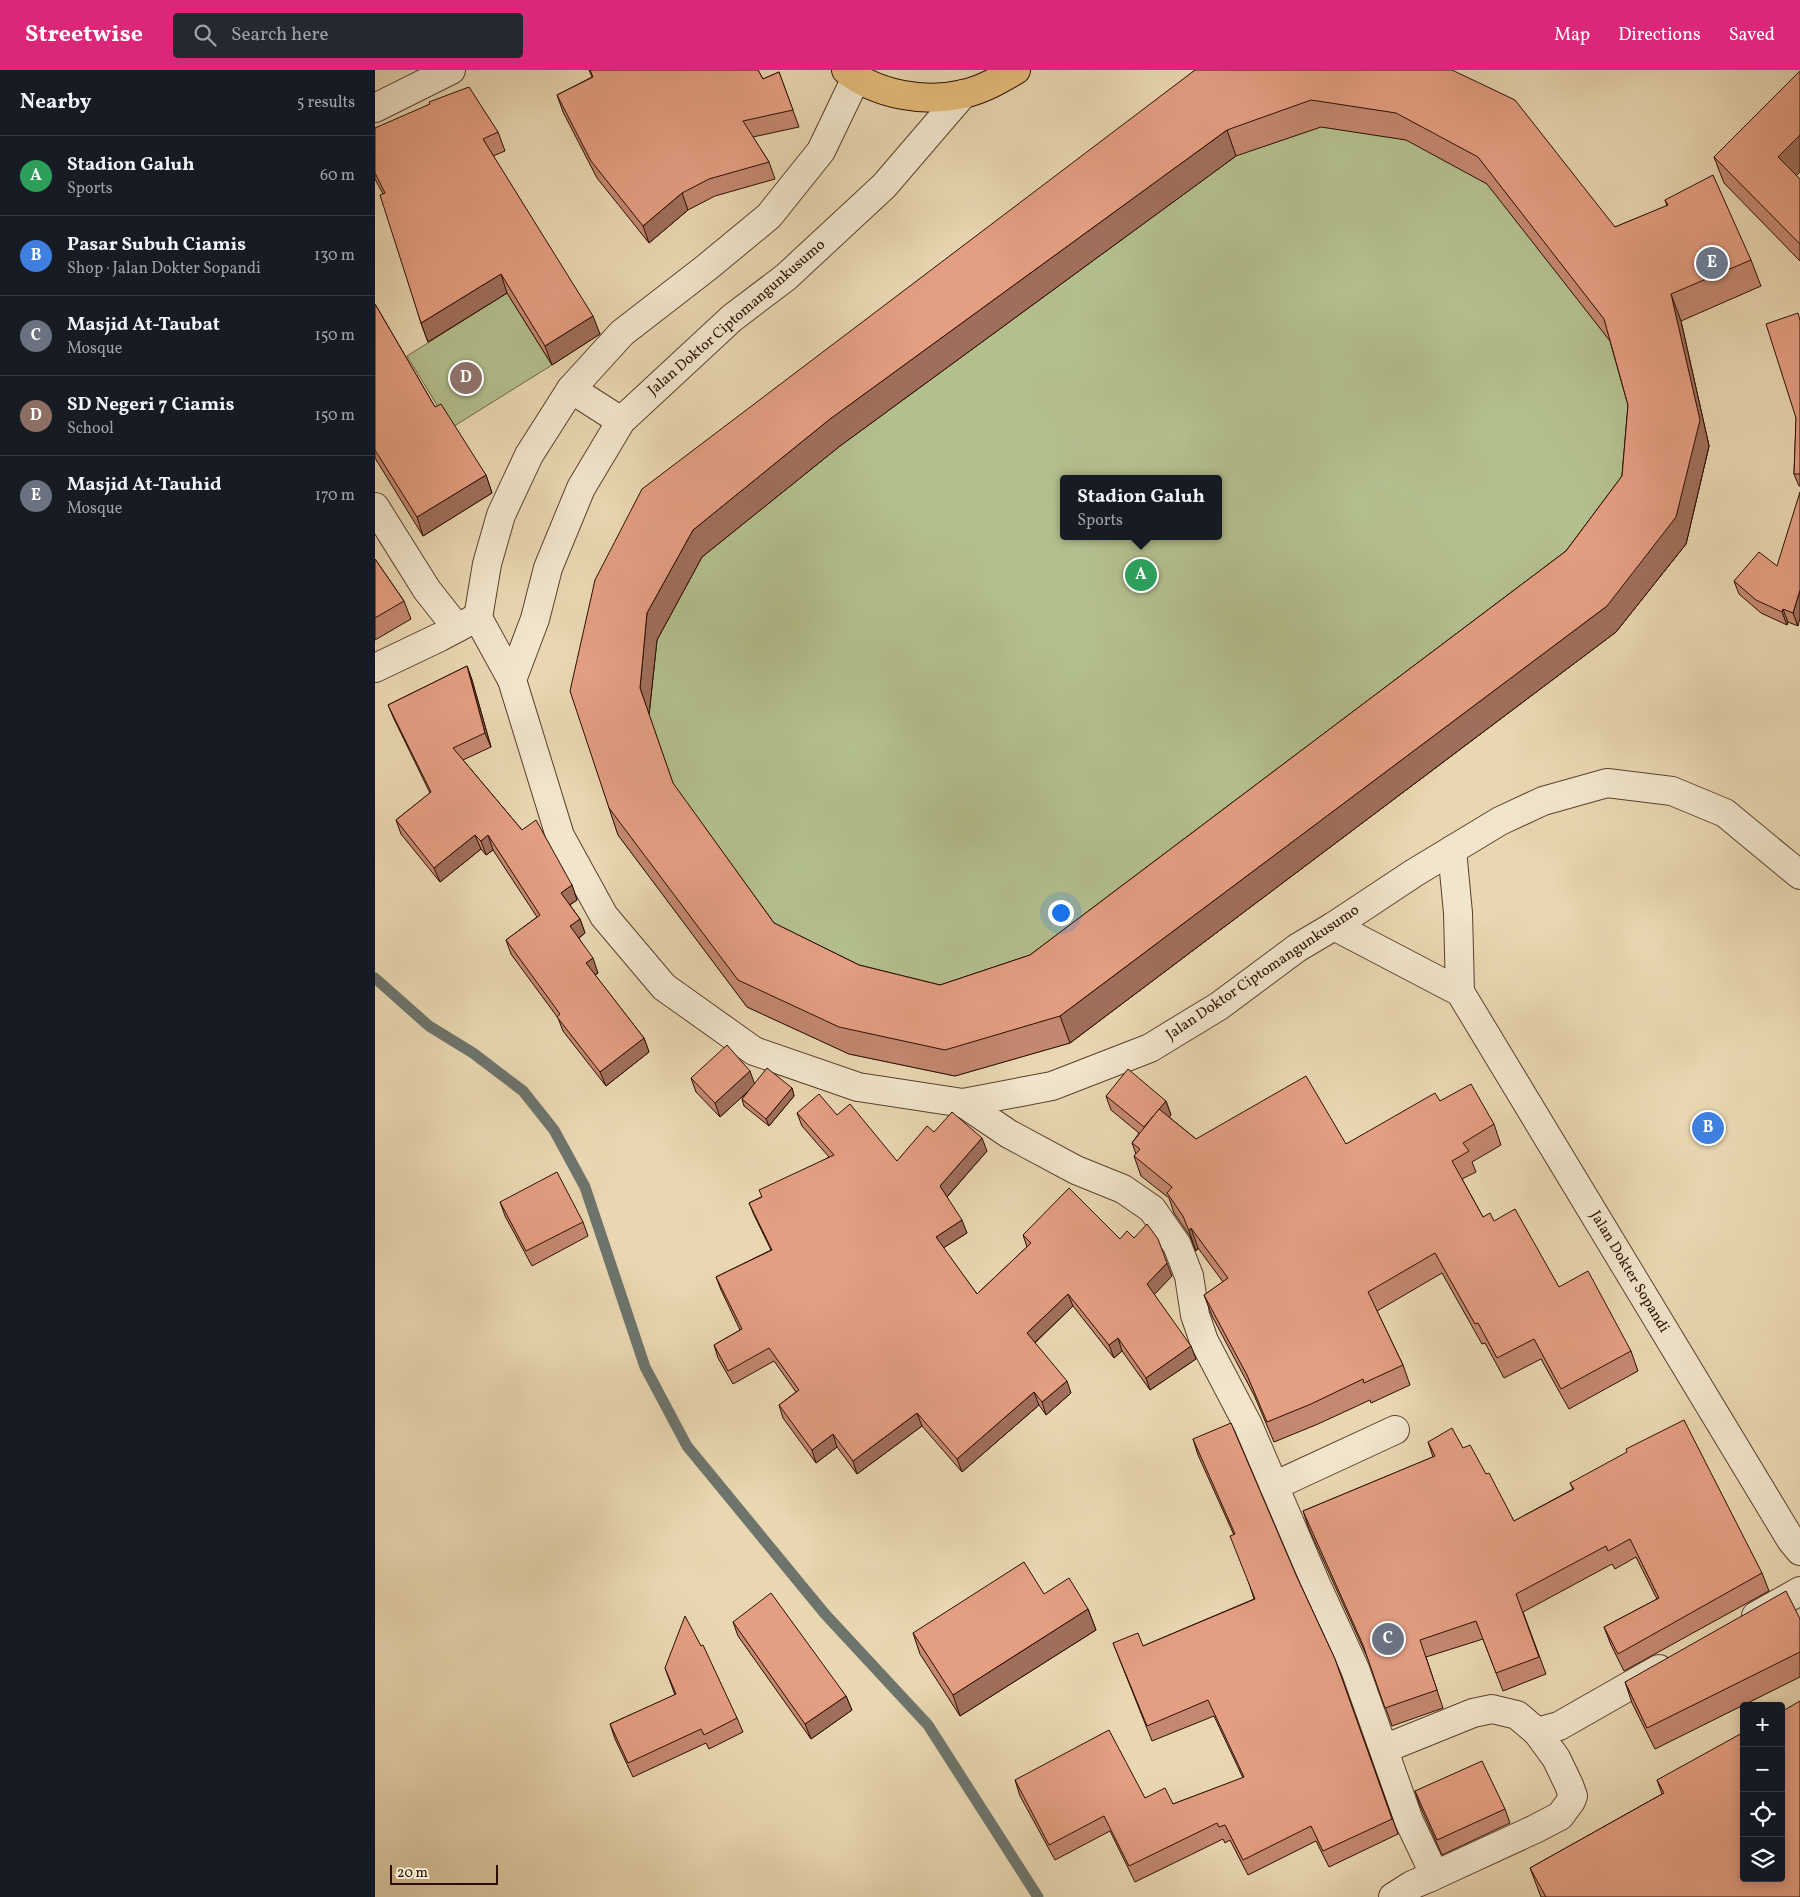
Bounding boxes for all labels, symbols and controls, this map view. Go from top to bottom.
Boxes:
search box [173,13,523,58]
text: Streetwise [25,18,143,52]
icon: search [191,21,219,49]
text: Search here [231,22,328,48]
text: Map [1554,23,1590,48]
text: Directions [1618,23,1701,48]
text: Saved [1729,23,1775,48]
text: Nearby [20,88,91,117]
text: 5 results [297,92,355,114]
text: Stadion Galuh [67,152,195,178]
text: A [30,165,42,187]
text: 60 m [320,165,355,187]
text: Sports [67,178,113,200]
text: Pasar Subuh Ciamis [67,232,246,258]
street label: Jalan Doktor Ciptomangunkusumo [644,235,830,401]
pin: E [1696,244,1728,282]
text: B [31,245,41,267]
text: 130 m [314,245,355,267]
text: Shop · Jalan Dokter Sopandi [67,258,261,280]
text: Masjid At-Taubat [67,312,220,338]
text: C [31,325,41,347]
text: 150 m [314,325,355,347]
text: Mosque [67,338,122,360]
pin: D [450,359,482,397]
text: SD Negeri 7 Ciamis [67,392,235,418]
text: D [30,405,42,427]
text: 150 m [314,405,355,427]
text: School [67,418,114,440]
text: Masjid At-Tauhid [67,472,222,498]
popup [1060,475,1222,540]
text: Stadion Galuh [1077,484,1205,510]
text: E [31,485,41,507]
text: 170 m [315,485,355,507]
text: Mosque [67,498,122,520]
text: Sports [1077,510,1123,532]
pin: A [1125,556,1157,594]
your location [1048,900,1074,926]
street label: Jalan Doktor Ciptomangunkusumo [1162,900,1364,1046]
pin: B [1692,1109,1724,1147]
street label: Jalan Dokter Sopandi [1584,1207,1674,1337]
pin: C [1372,1620,1404,1658]
map controls [1740,1702,1785,1882]
button: + [1740,1702,1785,1747]
button: − [1740,1747,1785,1792]
button: locate [1740,1792,1785,1837]
button: layers [1740,1837,1785,1882]
scale bar [390,1862,497,1885]
text: 20 m [397,1864,428,1883]

